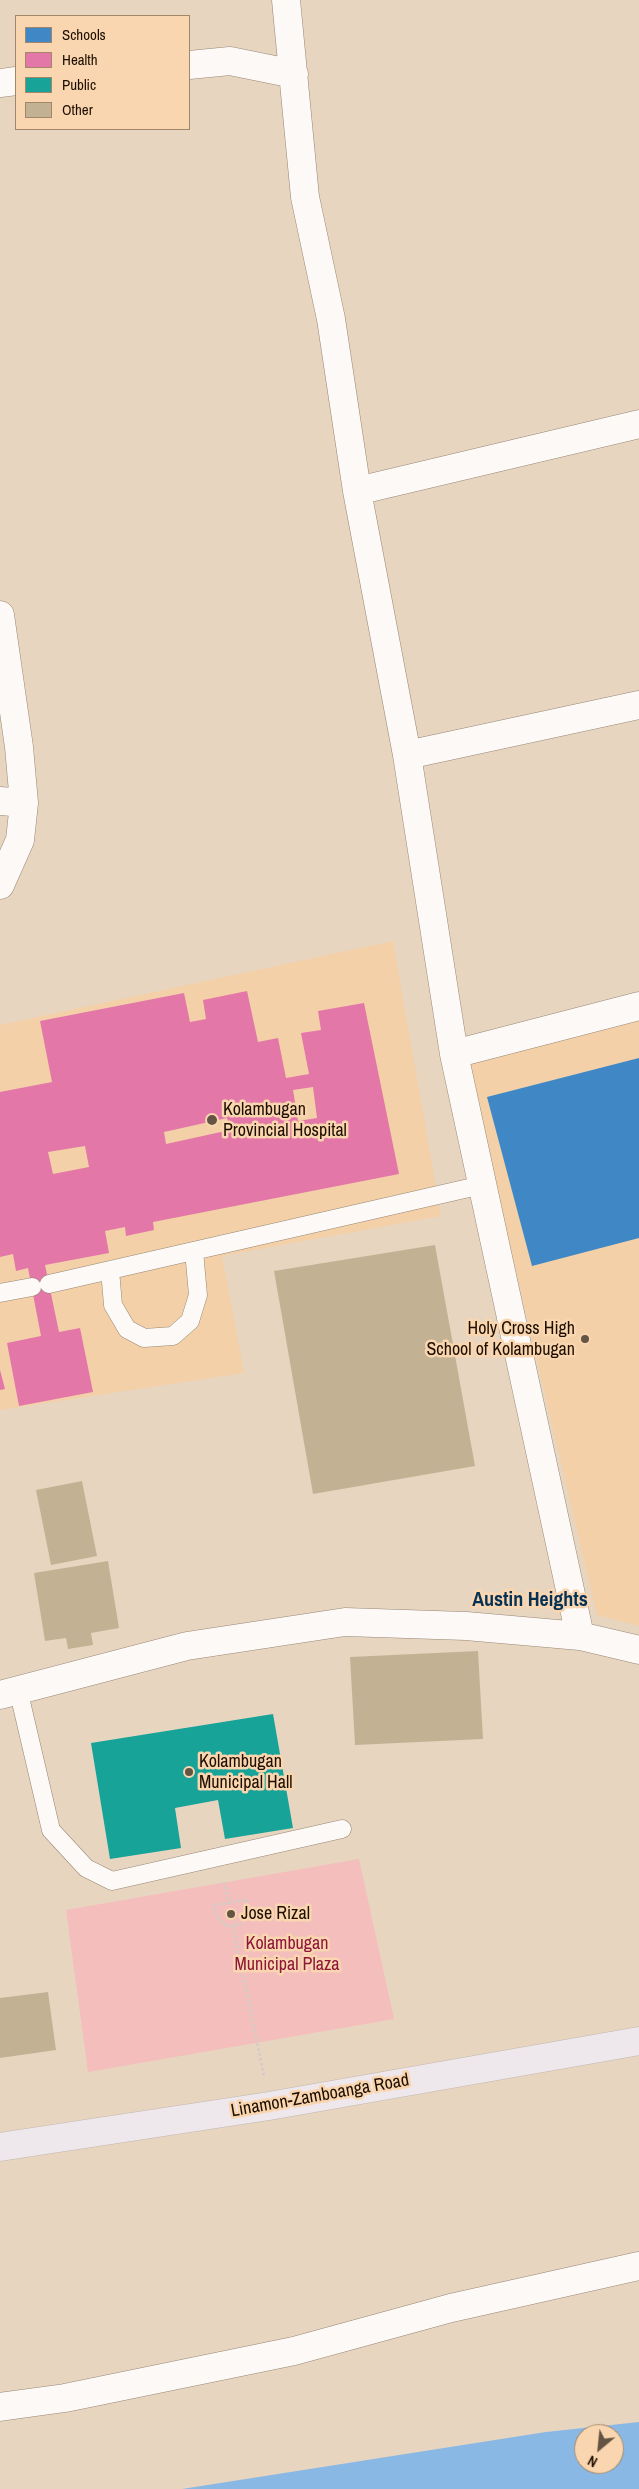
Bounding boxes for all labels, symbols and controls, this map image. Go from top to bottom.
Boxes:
legend [15,15,190,130]
text: Schools [62,24,106,45]
text: Health [62,49,98,70]
text: Public [62,74,96,95]
text: Other [62,99,93,120]
place label: Kolambugan Provincial Hospital [223,1099,347,1142]
marker: Kolambugan Provincial Hospital [205,1113,219,1127]
place label: Holy Cross High School of Kolambugan [426,1318,575,1360]
marker: Holy Cross High School of Kolambugan [579,1333,591,1345]
district label: Austin Heights [472,1589,588,1613]
place label: Kolambugan Municipal Hall [199,1751,293,1794]
marker: Kolambugan Municipal Hall [183,1766,195,1778]
place label: Jose Rizal [241,1903,310,1925]
marker: Jose Rizal [225,1908,237,1920]
park label: Kolambugan Municipal Plaza [234,1933,340,1976]
street label: Linamon-Zamboanga Road [229,2070,411,2122]
north arrow [574,2424,624,2474]
text: N [585,2451,600,2471]

